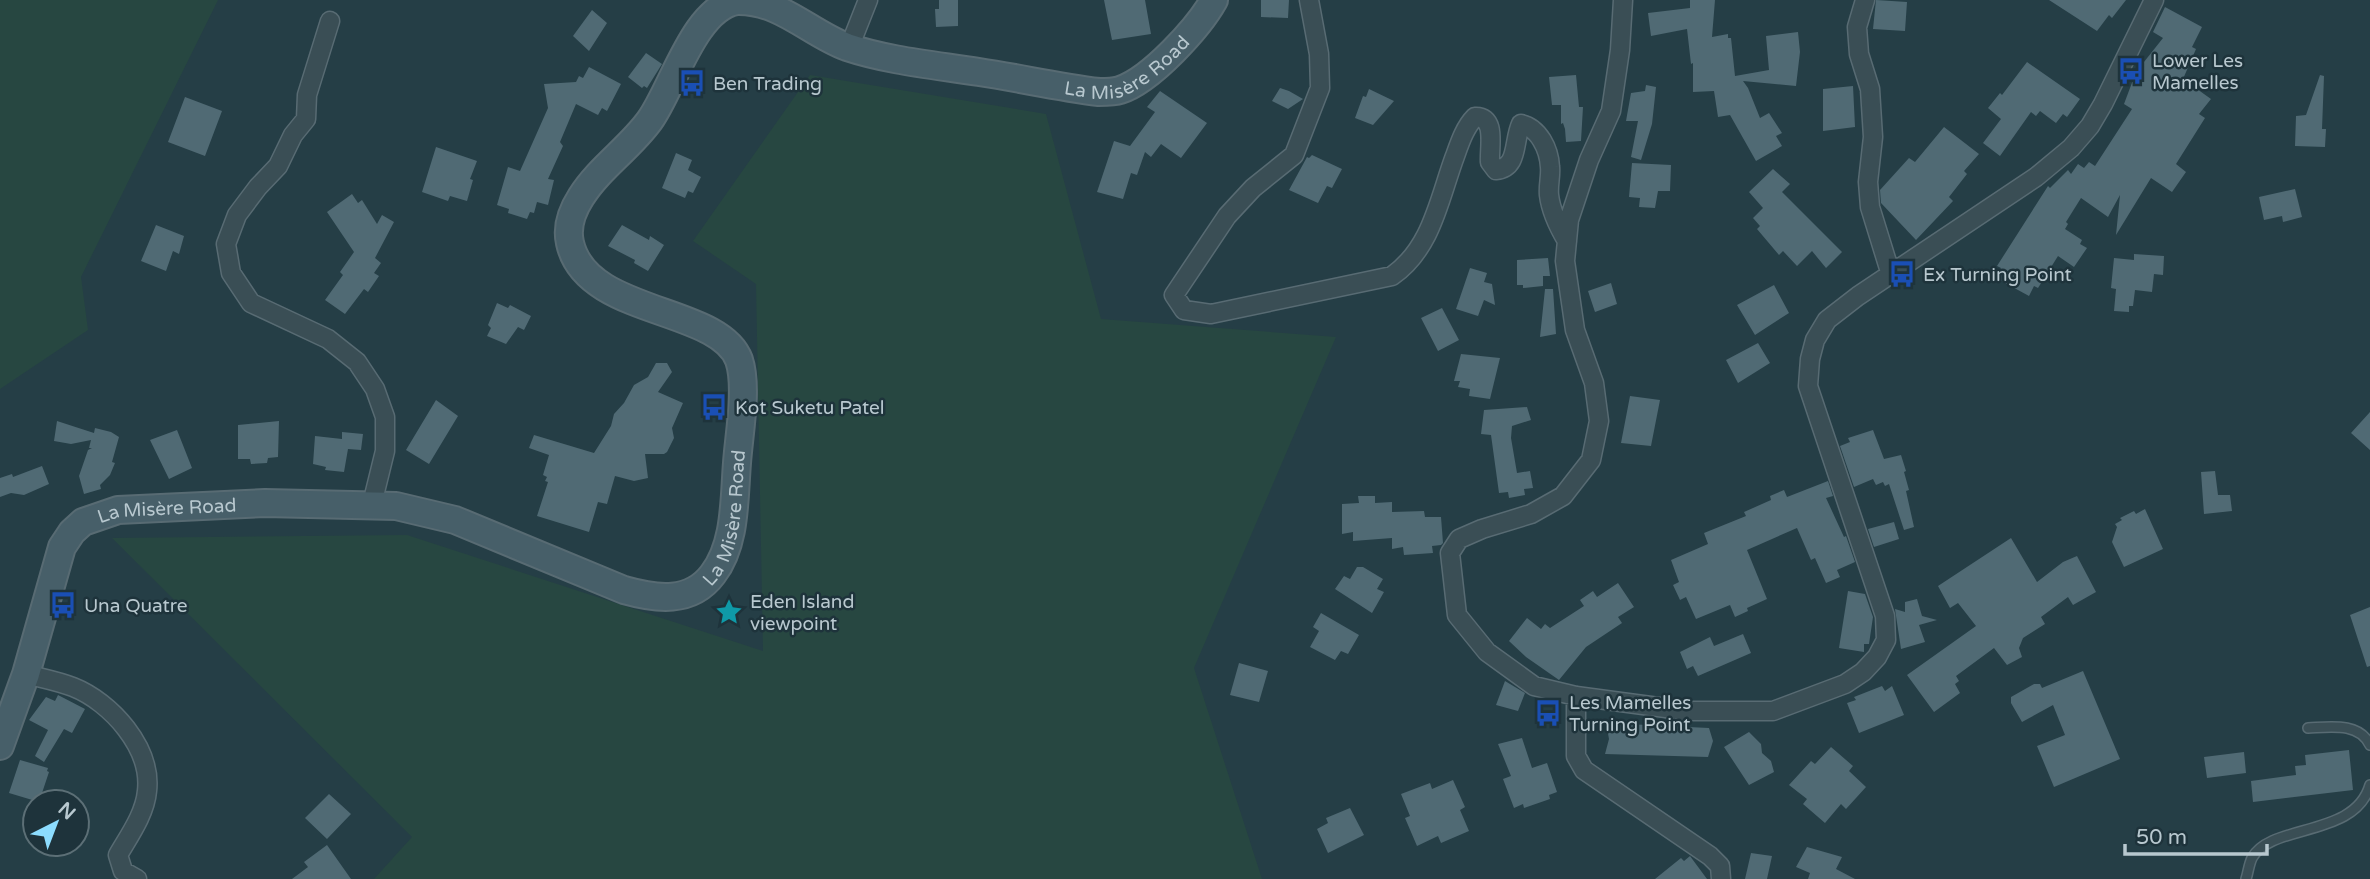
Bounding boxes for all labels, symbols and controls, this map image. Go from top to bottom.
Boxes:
street label: La Misère Road [1063,31,1194,104]
place label: Lower Les Mamelles [2152,50,2243,94]
bus stop icon: Lower Les Mamelles [2116,56,2146,86]
bus stop icon: Ben Trading [677,68,707,98]
place label: Ben Trading [713,73,822,95]
bus stop icon: Ex Turning Point [1887,259,1917,289]
place label: Ex Turning Point [1923,264,2072,286]
bus stop icon: Kot Suketu Patel [699,392,729,422]
place label: Kot Suketu Patel [735,397,885,419]
street label: La Misère Road [698,449,750,591]
street label: La Misère Road [95,494,237,528]
bus stop icon: Una Quatre [48,590,78,620]
place label: Eden Island viewpoint [750,591,854,635]
place label: Una Quatre [84,595,188,617]
place icon: Eden Island viewpoint [714,597,744,627]
place label: Les Mamelles Turning Point [1569,692,1691,736]
bus stop icon: Les Mamelles Turning Point [1533,698,1563,728]
north arrow [21,788,91,858]
text: N [54,798,80,824]
scale bar [2125,812,2267,856]
text: 50 m [2136,825,2187,850]

